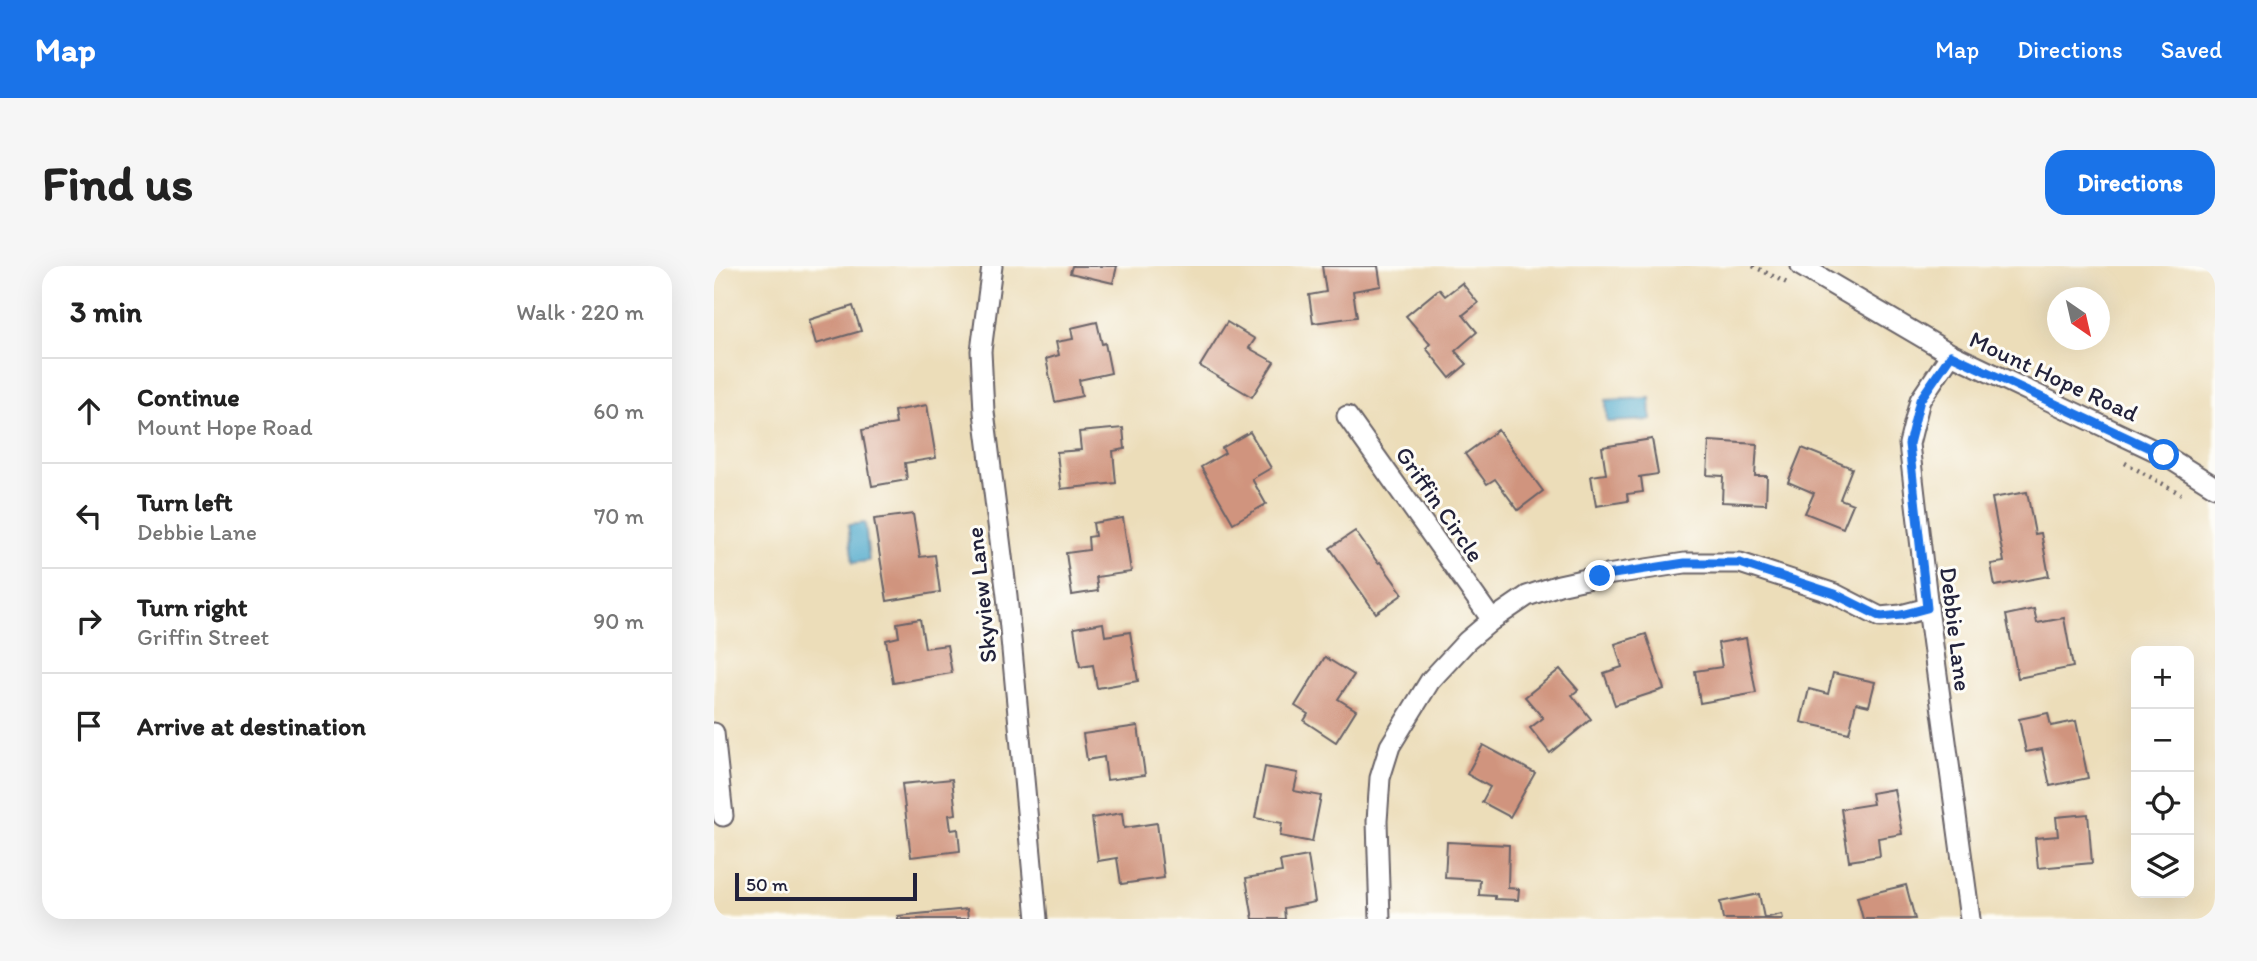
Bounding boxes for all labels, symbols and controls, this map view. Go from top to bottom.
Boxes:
text: Map [35,30,96,69]
text: Map [1935,35,1979,64]
text: Directions [2017,35,2123,64]
text: Saved [2161,35,2222,64]
button: Directions [2045,150,2215,215]
text: Find us [42,153,193,212]
north arrow [2047,287,2110,350]
text: 3 min [70,293,142,330]
text: Walk · 220 m [516,298,644,326]
street label: Mount Hope Road [1965,324,2143,428]
text: Continue [137,381,240,413]
icon: ahead [70,392,108,430]
text: 60 m [593,397,644,425]
text: Mount Hope Road [137,413,313,441]
route start [2148,439,2179,470]
street label: Griffin Circle [1389,440,1491,568]
text: Turn left [137,486,233,518]
icon: left [70,497,108,535]
text: 70 m [594,502,644,530]
text: Debbie Lane [137,518,257,546]
street label: Skyview Lane [959,526,1003,664]
route end [1584,560,1615,591]
street label: Debbie Lane [1934,565,1978,693]
text: Turn right [137,591,248,623]
icon: right [70,602,108,640]
text: 90 m [593,607,644,635]
text: Griffin Street [137,623,269,651]
map controls [2131,646,2194,898]
button: + [2131,646,2194,709]
icon: arrive [70,707,108,745]
button: − [2131,709,2194,772]
text: Arrive at destination [137,710,366,742]
button: locate [2131,772,2194,835]
button: layers [2131,835,2194,898]
scale bar [735,870,917,902]
text: 50 m [746,873,788,896]

